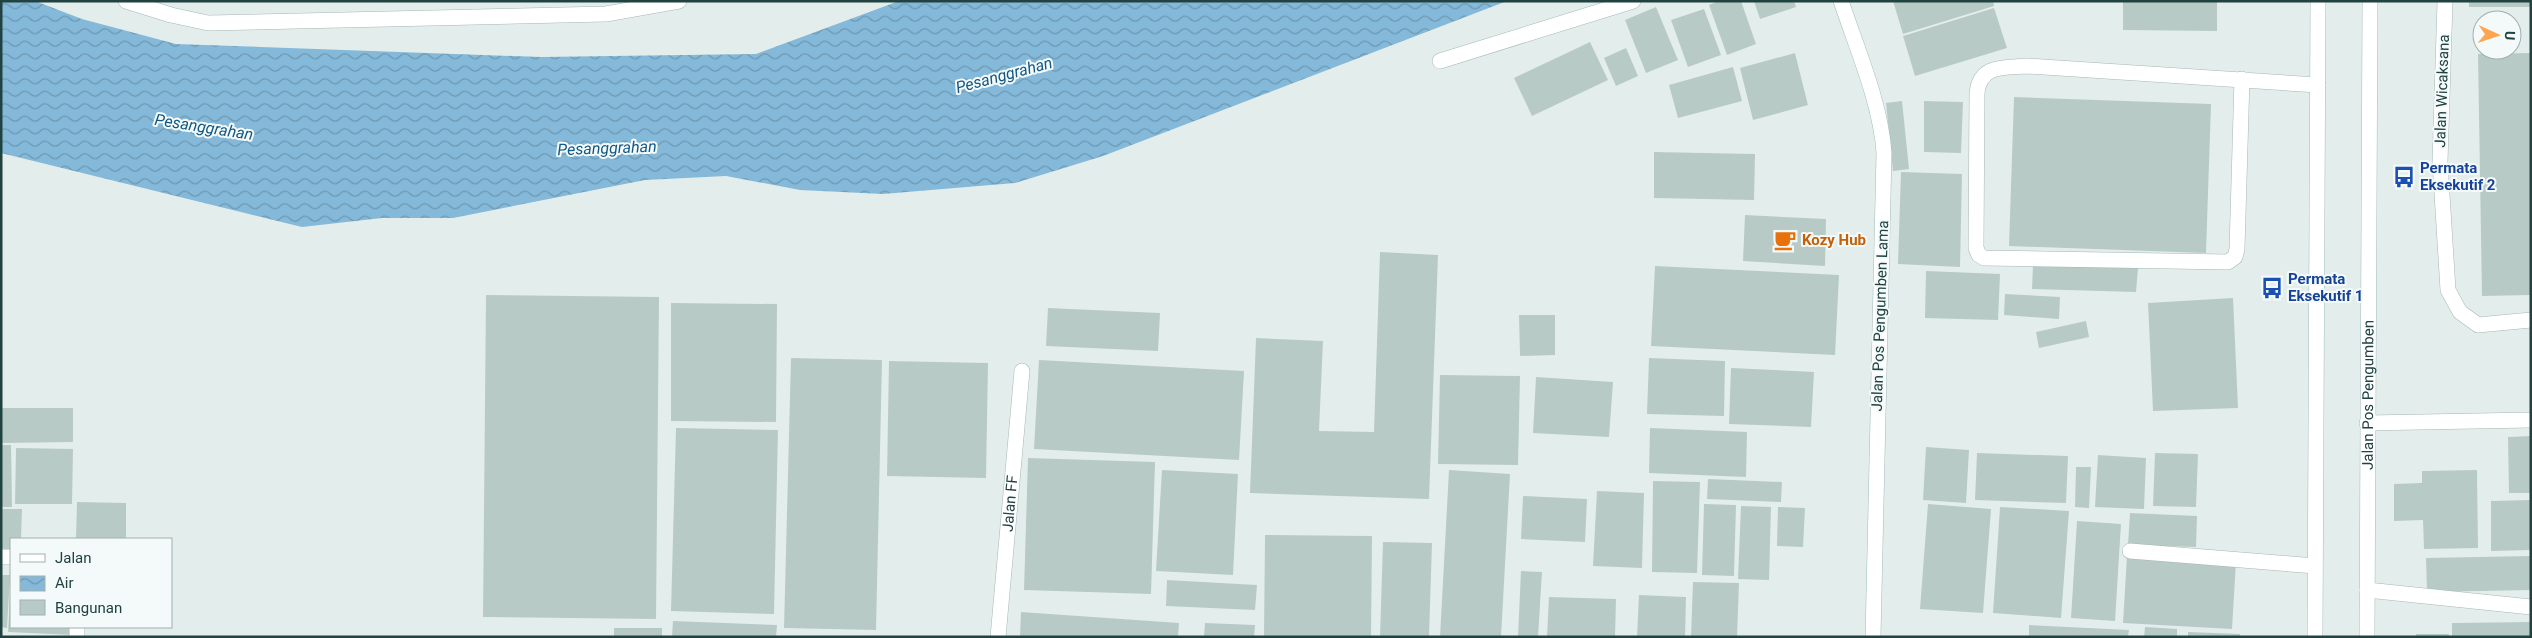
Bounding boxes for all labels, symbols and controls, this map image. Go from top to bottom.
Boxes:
north arrow [2472,10,2522,60]
text: U [2502,31,2518,41]
street label: Jalan Wicaksana [2431,34,2453,148]
water label: Pesanggrahan [954,53,1054,97]
water label: Pesanggrahan [153,110,255,144]
water label: Pesanggrahan [557,137,657,159]
place label: Permata Eksekutif 2 [2420,159,2496,194]
bus stop icon: Permata Eksekutif 2 [2391,164,2417,190]
street label: Jalan Pos Pengumben Lama [1868,220,1892,412]
cafe icon: Kozy Hub [1772,227,1798,253]
place label: Kozy Hub [1802,231,1866,249]
place label: Permata Eksekutif 1 [2288,270,2363,305]
bus stop icon: Permata Eksekutif 1 [2259,275,2285,301]
street label: Jalan Pos Pengumben [2359,320,2377,470]
street label: Jalan FF [999,474,1022,533]
legend [10,538,172,628]
text: Jalan [55,549,92,567]
text: Air [55,574,74,592]
text: Bangunan [55,599,122,617]

